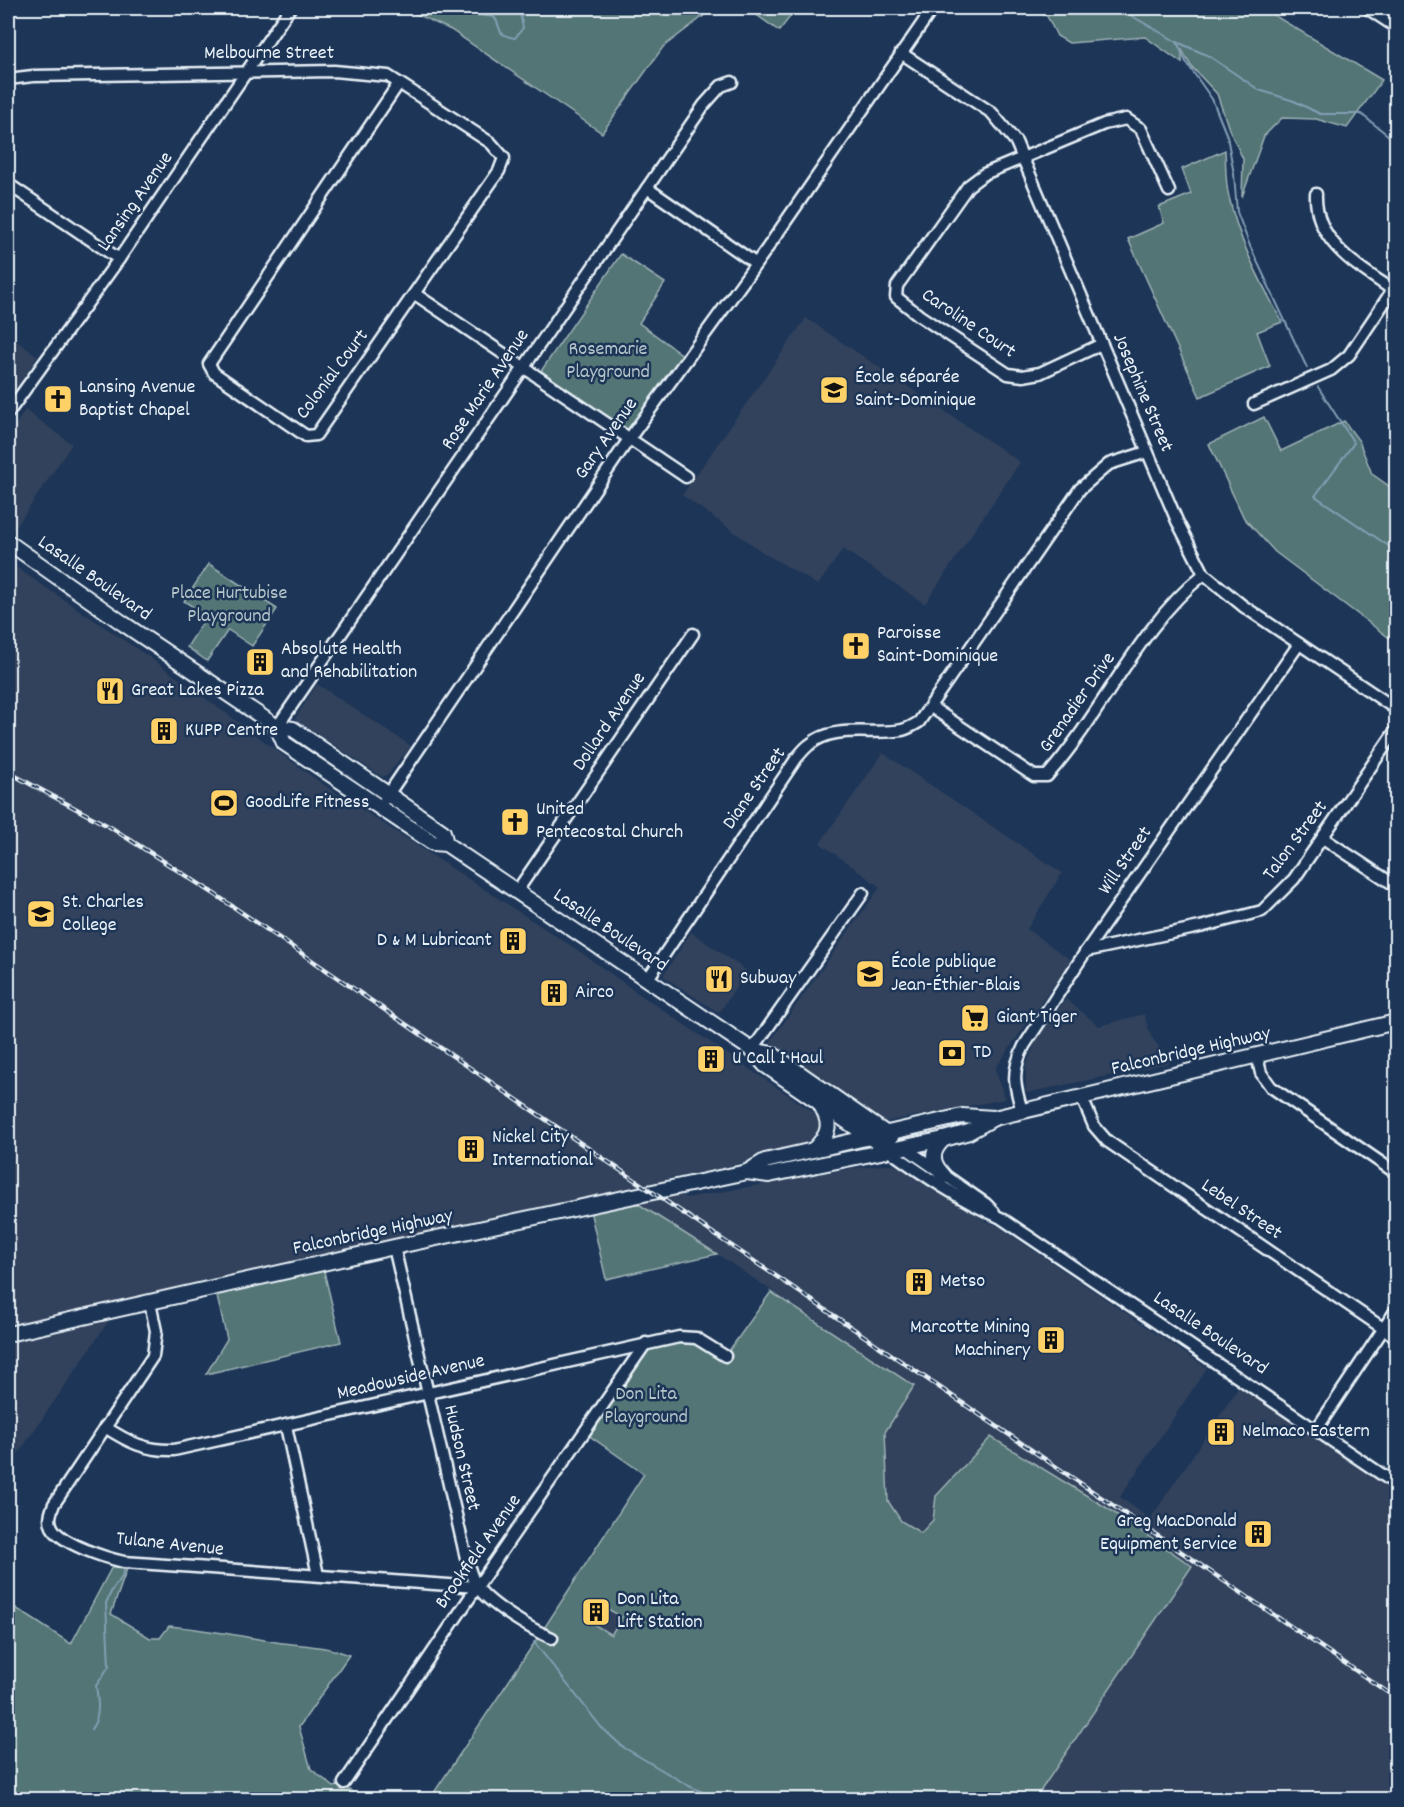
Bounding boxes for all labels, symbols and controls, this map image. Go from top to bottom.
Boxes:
street label: Melbourne Street [204,40,334,68]
street label: Lansing Avenue [91,146,181,258]
street label: Caroline Court [915,282,1021,366]
street label: Colonial Court [290,324,376,426]
street label: Rose Marie Avenue [435,324,537,456]
street label: Josephine Street [1104,329,1180,457]
park label: Rosemarie Playground [566,336,650,387]
place label: École séparée Saint-Dominique [855,364,976,415]
place label: Lansing Avenue Baptist Chapel [79,374,195,425]
school or university icon: École séparée Saint-Dominique [818,374,850,406]
church icon: Lansing Avenue Baptist Chapel [42,383,74,415]
street label: Gary Avenue [568,392,646,486]
street label: Lasalle Boulevard [31,529,157,629]
park label: Place Hurtubise Playground [171,580,287,631]
place label: Paroisse Saint-Dominique [877,620,998,671]
church icon: Paroisse Saint-Dominique [840,630,872,662]
place label: Absolute Health and Rehabilitation [281,636,417,687]
building icon: Absolute Health and Rehabilitation [244,646,276,678]
street label: Grenadier Drive [1033,647,1123,759]
street label: Dollard Avenue [566,667,654,777]
restaurant icon: Great Lakes Pizza [94,675,126,707]
place label: Great Lakes Pizza [131,677,264,705]
building icon: KUPP Centre [148,715,180,747]
place label: KUPP Centre [185,717,278,745]
street label: Diane Street [716,742,794,836]
sports icon: GoodLife Fitness [208,787,240,819]
place label: GoodLife Fitness [245,789,369,817]
street label: Talon Street [1257,795,1335,887]
place label: United Pentecostal Church [536,796,683,847]
church icon: United Pentecostal Church [499,806,531,838]
street label: Will Street [1092,821,1160,901]
street label: Lasalle Boulevard [547,882,673,980]
place label: St. Charles College [62,889,144,940]
school or university icon: St. Charles College [25,898,57,930]
building icon: D & M Lubricant [497,925,529,957]
place label: D & M Lubricant [377,927,492,955]
place label: École publique Jean-Éthier-Blais [891,949,1021,1000]
school or university icon: École publique Jean-Éthier-Blais [854,958,886,990]
restaurant icon: Subway [703,963,735,995]
place label: Subway [740,965,797,993]
building icon: Airco [538,977,570,1009]
place label: Airco [575,979,614,1007]
supermarket icon: Giant Tiger [959,1002,991,1034]
place label: Giant Tiger [996,1004,1078,1032]
street label: Falconbridge Highway [1109,1020,1274,1084]
bank icon: TD [936,1037,968,1069]
place label: TD [973,1039,991,1067]
building icon: U Call I Haul [695,1043,727,1075]
place label: U Call I Haul [732,1045,824,1073]
place label: Nickel City International [492,1124,593,1175]
building icon: Nickel City International [455,1133,487,1165]
street label: Lebel Street [1195,1173,1287,1247]
street label: Falconbridge Highway [291,1202,456,1264]
building icon: Metso [903,1266,935,1298]
place label: Metso [940,1268,985,1296]
street label: Lasalle Boulevard [1147,1285,1273,1383]
place label: Marcotte Mining Machinery [910,1314,1031,1365]
building icon: Marcotte Mining Machinery [1035,1324,1067,1356]
street label: Meadowside Avenue [334,1347,488,1409]
park label: Don Lita Playground [604,1381,688,1432]
street label: Hudson Street [435,1402,487,1514]
building icon: Nelmaco Eastern [1205,1416,1237,1448]
place label: Nelmaco Eastern [1242,1418,1370,1446]
street label: Brookfield Avenue [429,1489,529,1615]
place label: Greg MacDonald Equipment Service [1100,1508,1237,1559]
building icon: Greg MacDonald Equipment Service [1242,1518,1274,1550]
street label: Tulane Avenue [115,1525,225,1565]
place label: Don Lita Lift Station [617,1586,703,1637]
building icon: Don Lita Lift Station [580,1596,612,1628]

